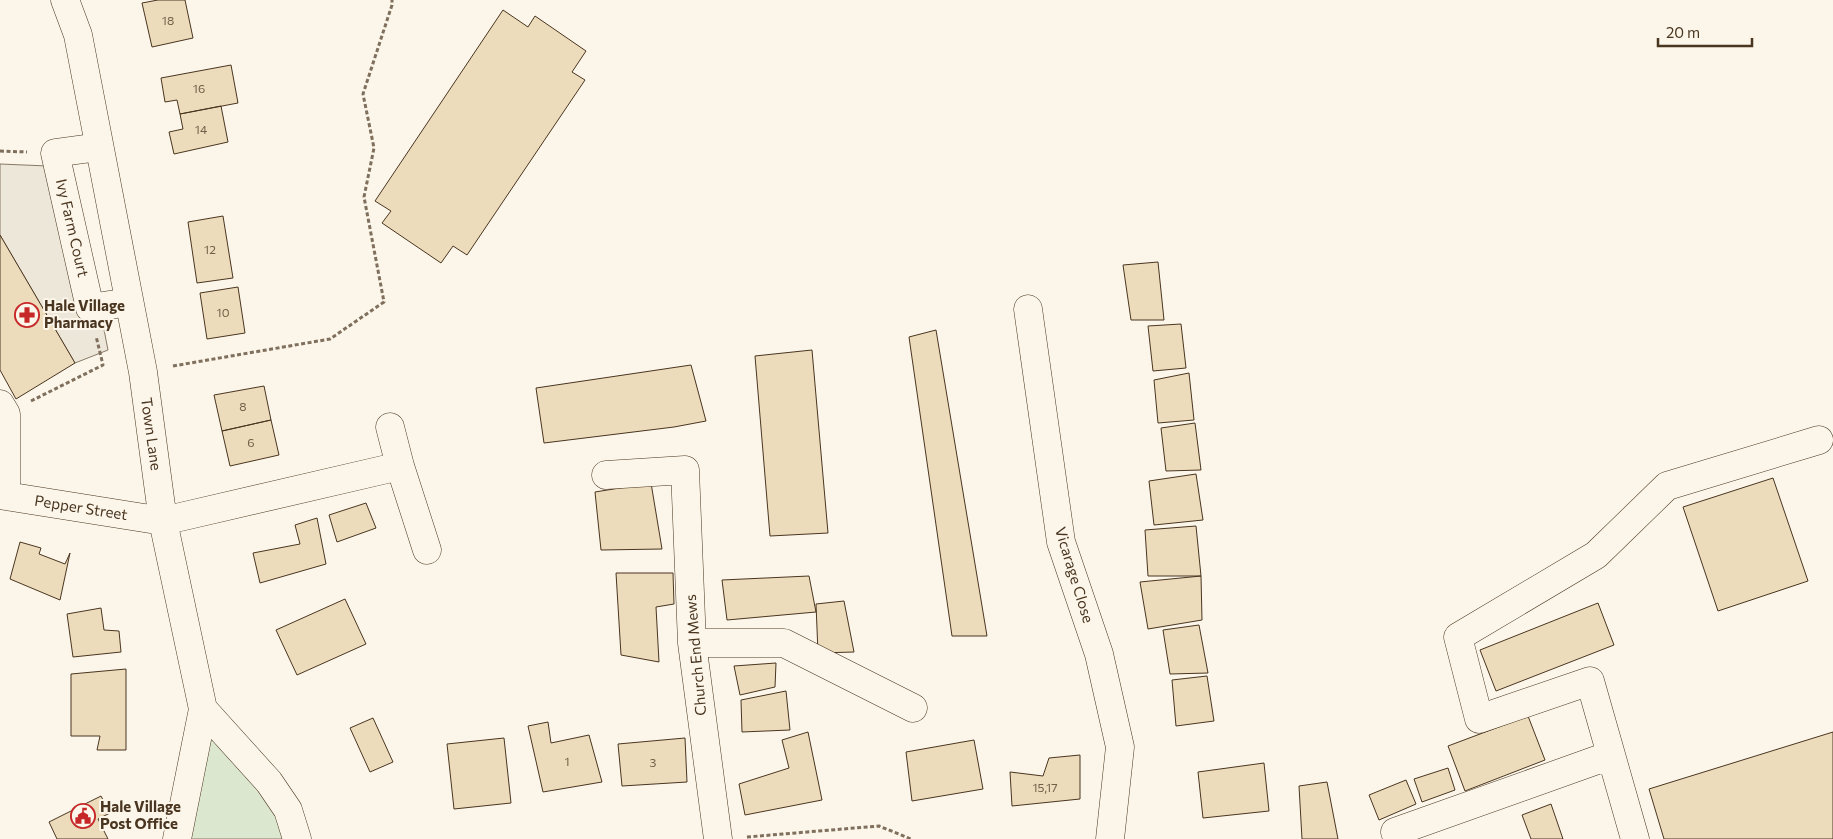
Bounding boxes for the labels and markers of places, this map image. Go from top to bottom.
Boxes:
place label: Hale Village Pharmacy [44,296,125,331]
pharmacy icon: Hale Village Pharmacy [14,302,40,328]
place label: Hale Village Post Office [100,797,181,832]
public building icon: Hale Village Post Office [70,803,96,829]

